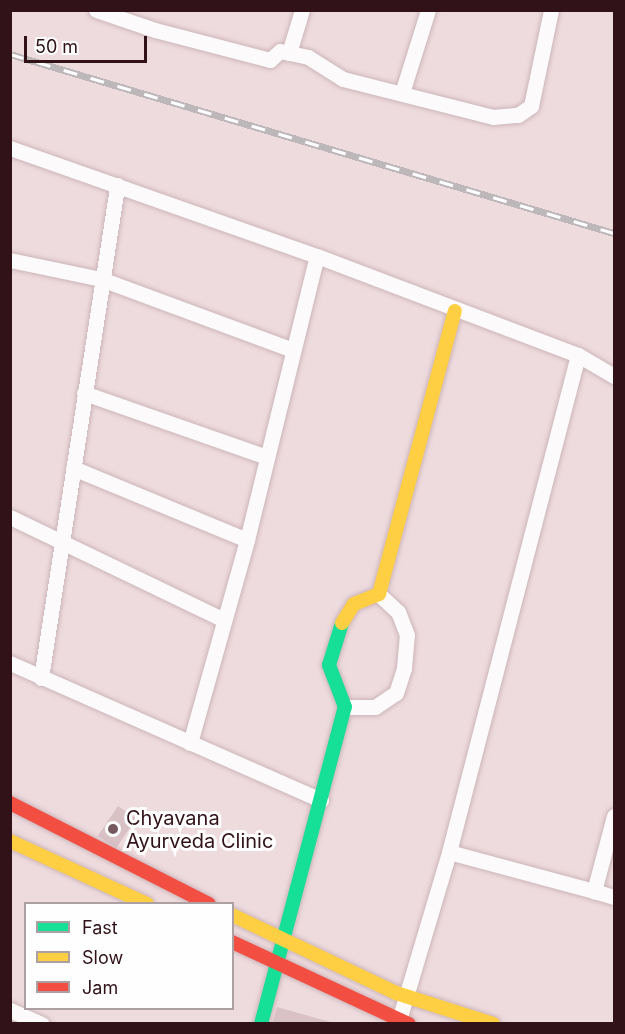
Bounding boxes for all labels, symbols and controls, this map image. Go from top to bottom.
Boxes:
scale bar [27,24,150,62]
text: 50 m [35,36,78,57]
place label: Chyavana Ayurveda Clinic [126,806,273,853]
marker: Chyavana Ayurveda Clinic [104,820,122,838]
legend [24,902,234,1010]
text: Fast [82,917,118,938]
text: Slow [82,947,123,968]
text: Jam [82,977,118,998]

